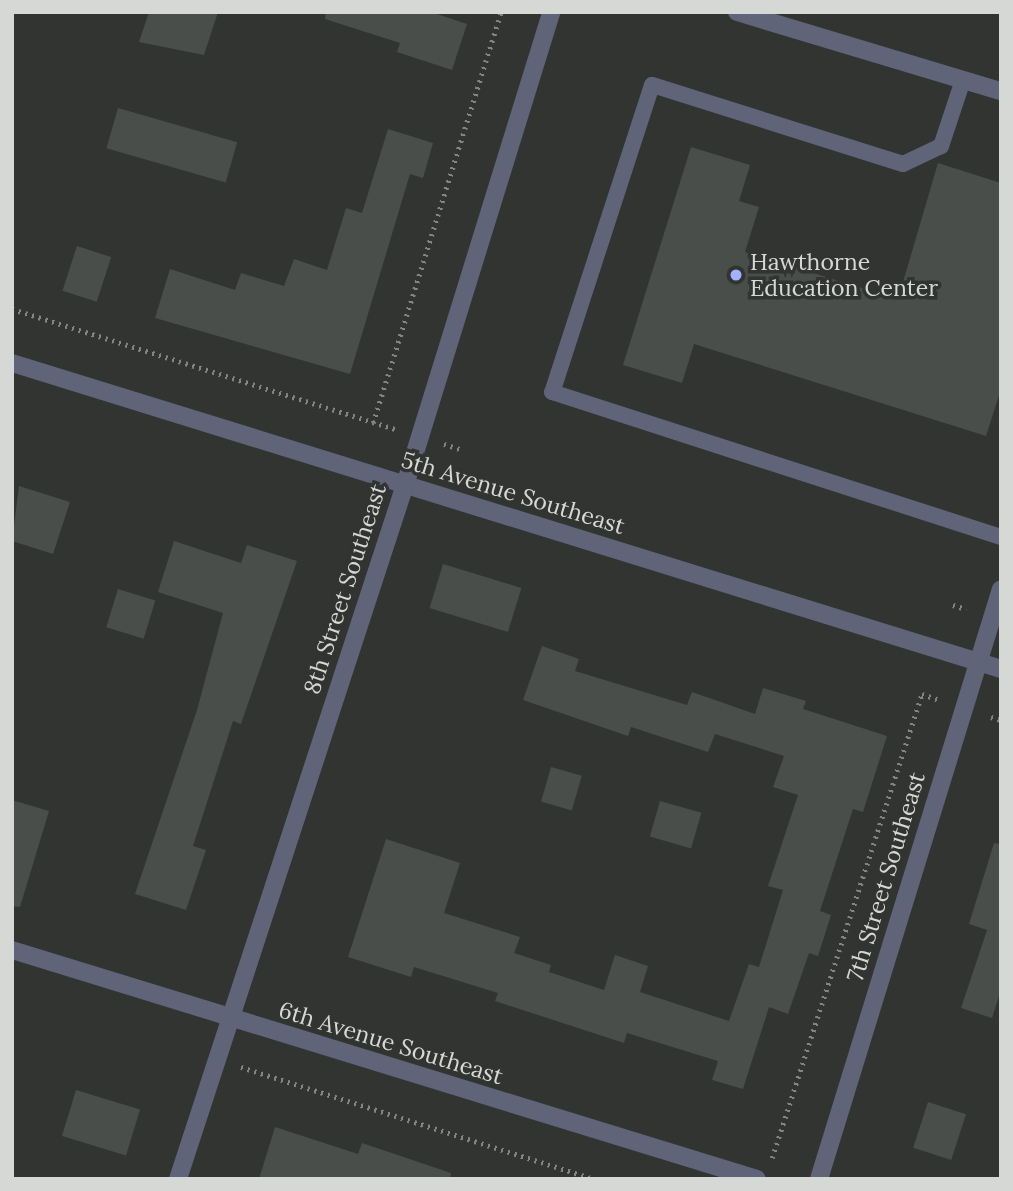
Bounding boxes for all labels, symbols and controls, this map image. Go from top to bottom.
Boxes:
place label: Hawthorne Education Center [750,248,938,302]
marker: Hawthorne Education Center [728,267,744,283]
street label: 5th Avenue Southeast [398,446,628,540]
street label: 8th Street Southeast [298,480,392,698]
street label: 7th Street Southeast [841,769,931,985]
street label: 6th Avenue Southeast [276,996,506,1090]

